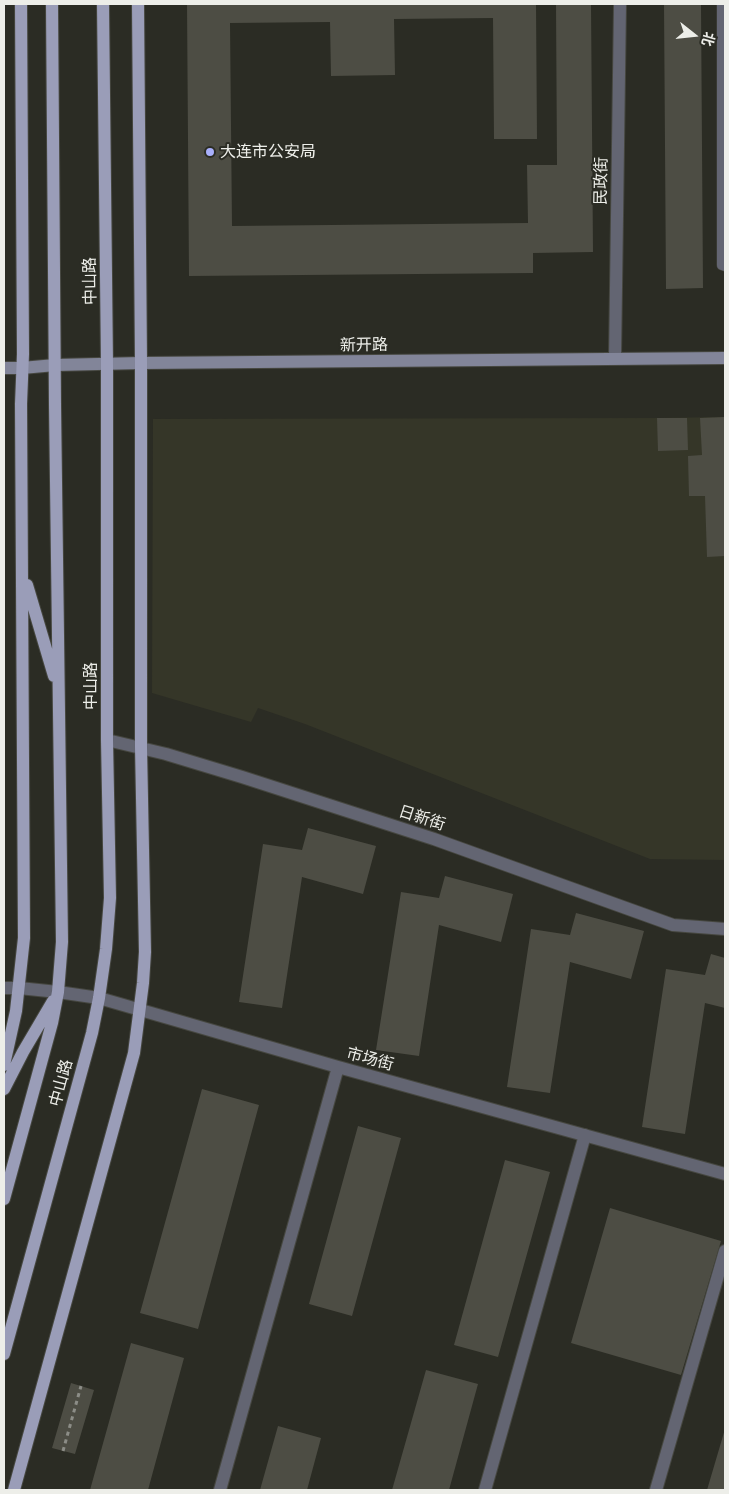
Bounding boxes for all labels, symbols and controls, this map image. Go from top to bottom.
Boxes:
north arrow [669,10,719,60]
text: 北 [699,30,719,48]
place label: 大连市公安局 [220,142,316,162]
marker: 大连市公安局 [204,146,216,158]
street label: 民政街 [591,157,611,205]
street label: 中山路 [80,257,100,305]
street label: 新开路 [340,335,388,355]
street label: 中山路 [81,662,101,710]
street label: 日新街 [396,801,448,835]
street label: 市场街 [344,1044,396,1074]
street label: 中山路 [46,1057,76,1109]

